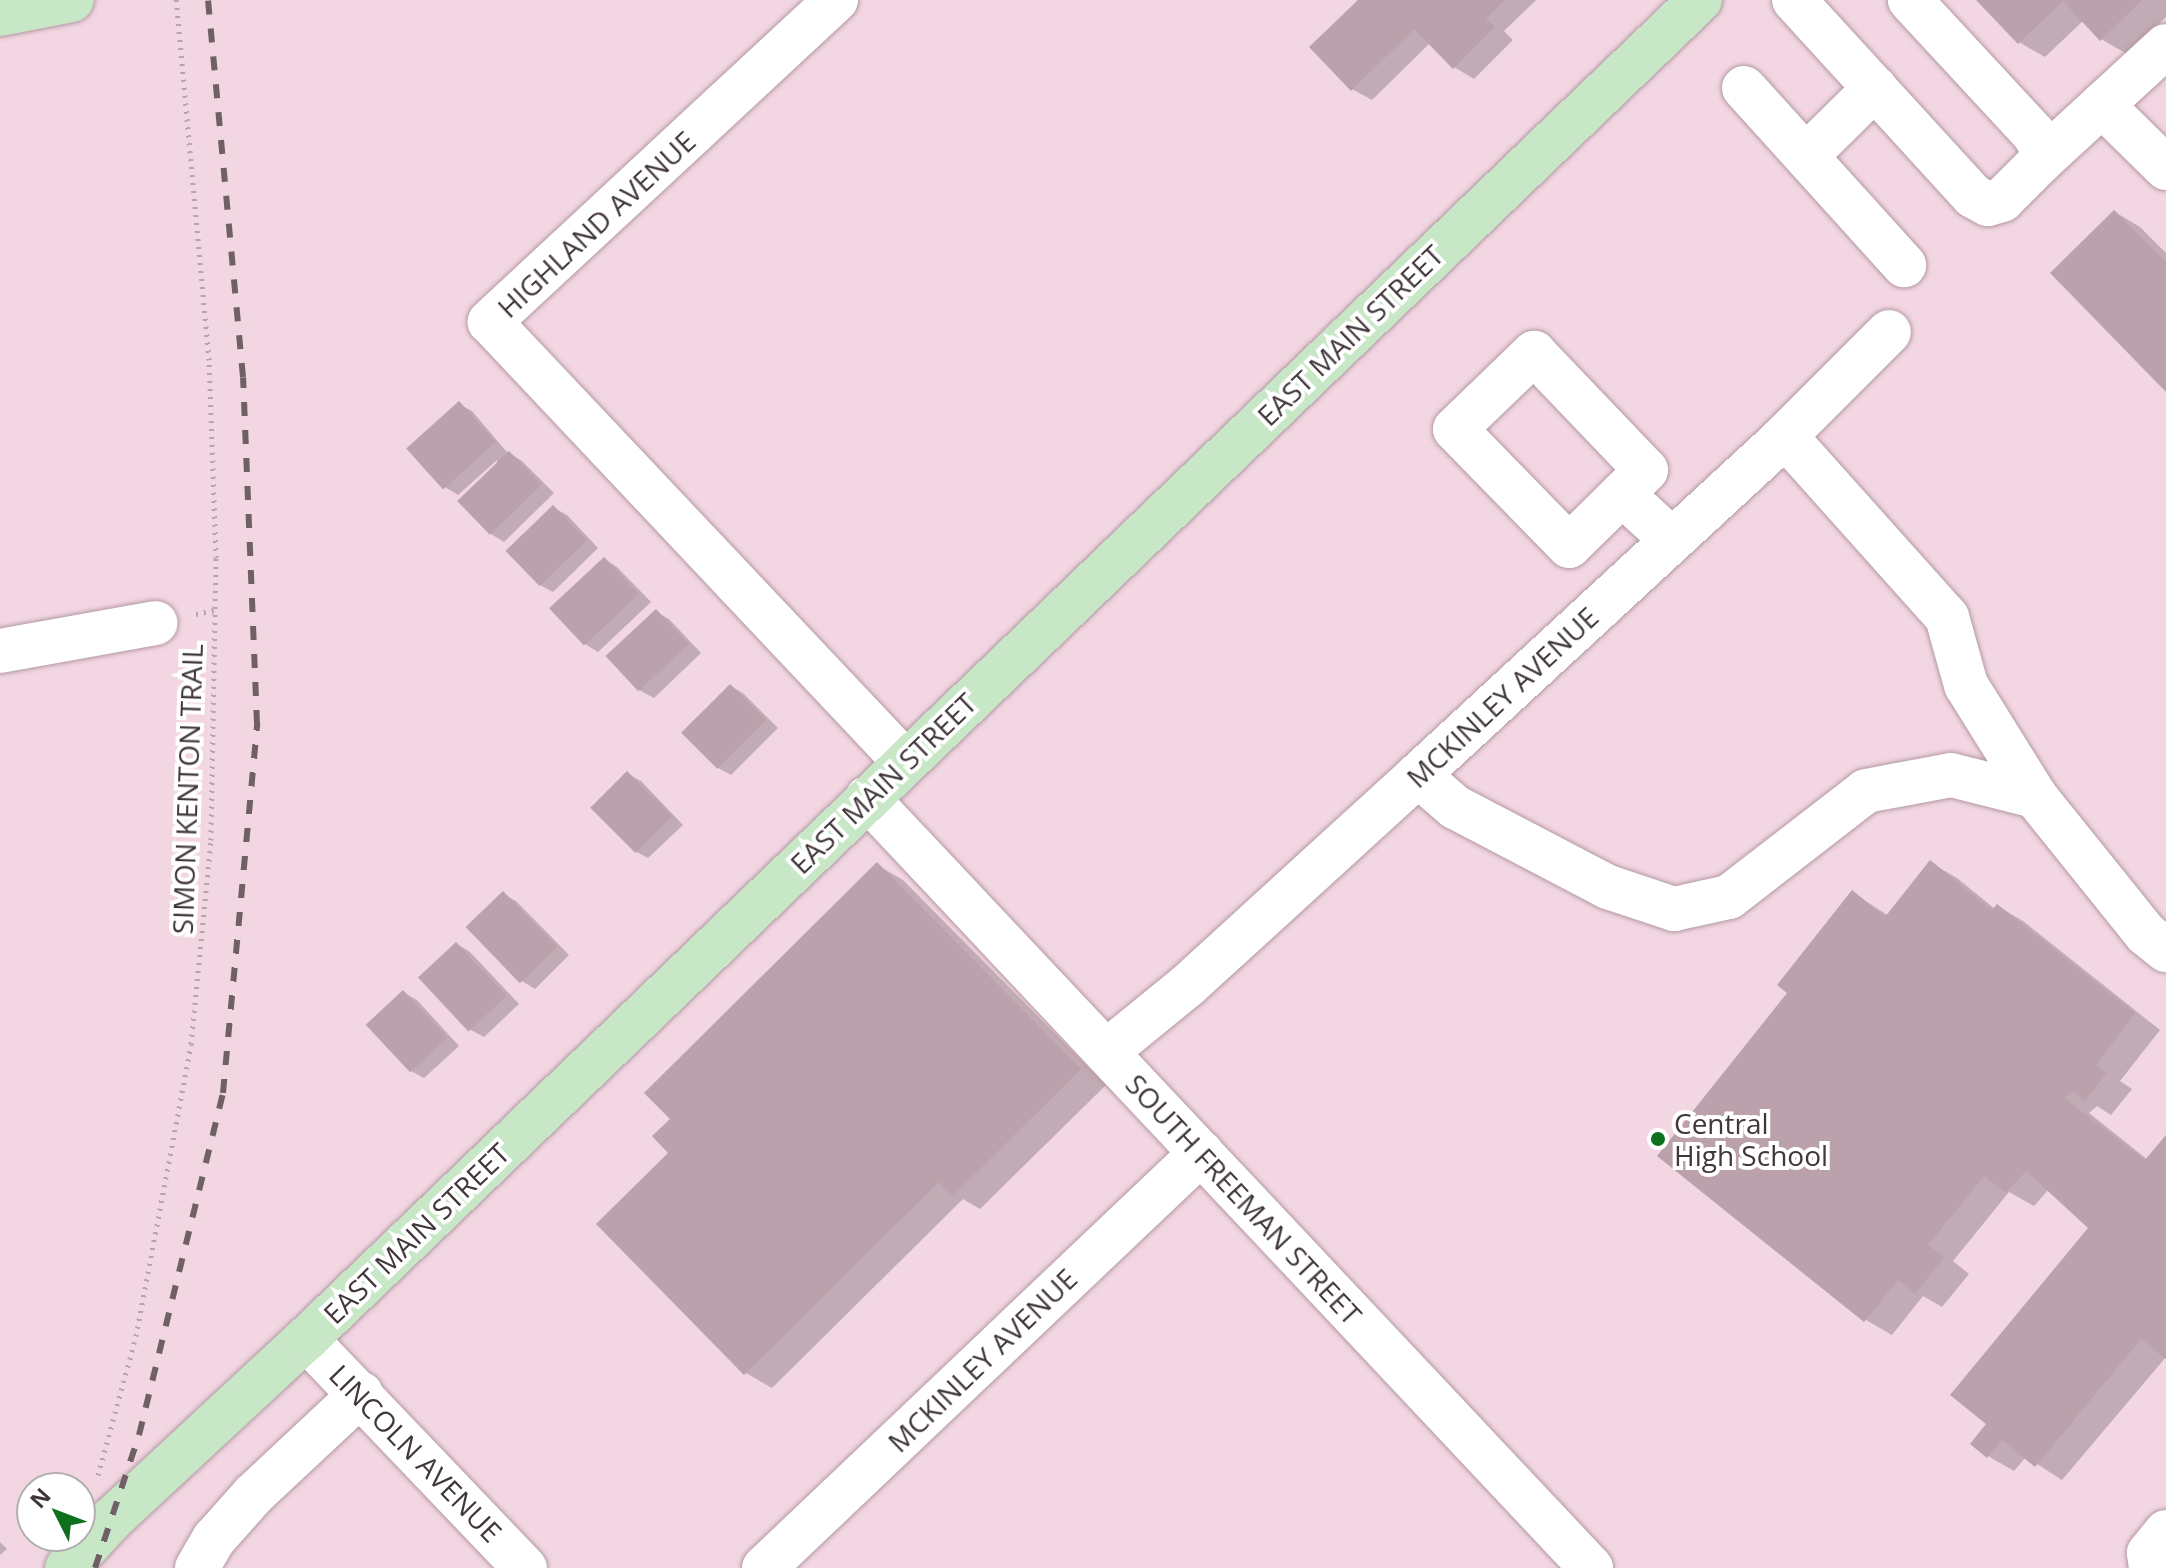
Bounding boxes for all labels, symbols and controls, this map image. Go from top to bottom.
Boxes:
street label: HIGHLAND AVENUE [490,124,702,324]
street label: EAST MAIN STREET [1250,238,1450,432]
street label: MCKINLEY AVENUE [1399,600,1605,794]
street label: SIMON KENTON TRAIL [165,643,209,935]
street label: EAST MAIN STREET [783,686,983,880]
street label: SOUTH FREEMAN STREET [1119,1067,1369,1331]
place label: Central High School [1674,1106,1828,1172]
marker: Central High School [1649,1130,1667,1148]
street label: EAST MAIN STREET [316,1136,516,1330]
street label: MCKINLEY AVENUE [881,1261,1083,1459]
street label: LINCOLN AVENUE [323,1358,509,1548]
north arrow [16,1472,96,1552]
text: N [23,1481,57,1514]

